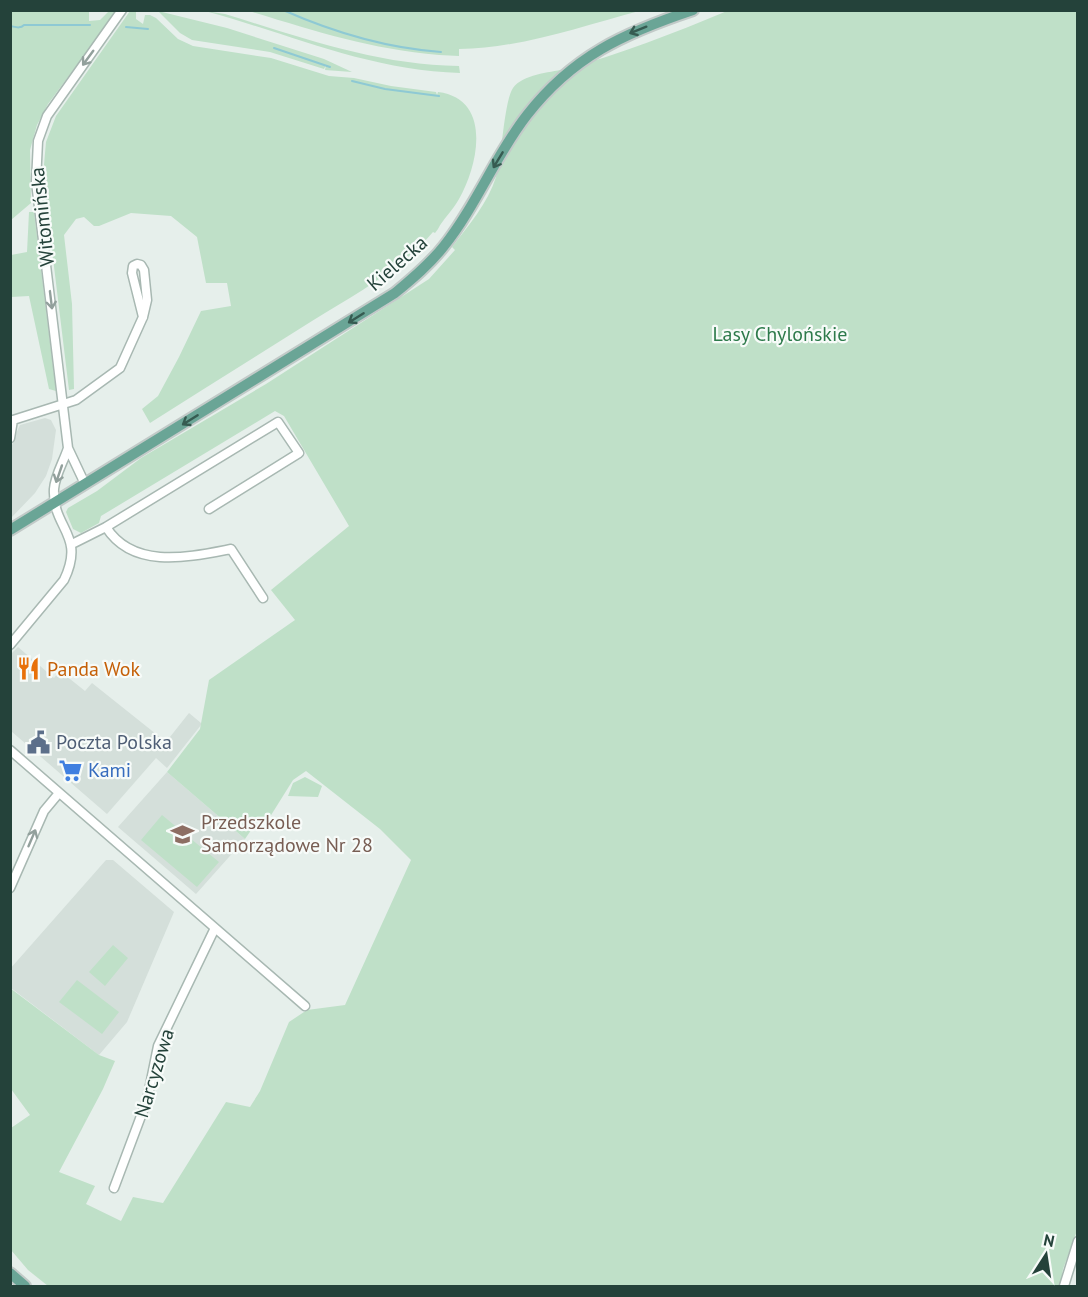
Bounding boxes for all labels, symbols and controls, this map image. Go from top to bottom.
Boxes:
one-way arrow [629,25,648,36]
one-way arrow [82,49,94,65]
one-way arrow [492,151,504,168]
street label: Witomińska [24,166,60,268]
street label: Kielecka [361,230,433,296]
one-way arrow [45,290,56,310]
one-way arrow [348,313,365,325]
park label: Lasy Chylońskie [713,321,847,347]
one-way arrow [182,414,198,426]
one-way arrow [52,464,63,483]
restaurant icon: Panda Wok [16,656,42,682]
place label: Panda Wok [47,656,140,682]
public building icon: Poczta Polska [25,729,51,755]
place label: Poczta Polska [56,729,172,755]
supermarket icon: Kami [57,757,83,783]
place label: Kami [88,757,131,783]
place label: Przedszkole Samorządowe Nr 28 [201,809,373,858]
school or university icon: Przedszkole Samorządowe Nr 28 [170,821,196,847]
one-way arrow [27,830,38,848]
street label: Narcyzowa [128,1025,180,1121]
north arrow [1016,1225,1076,1285]
text: N [1042,1229,1056,1251]

